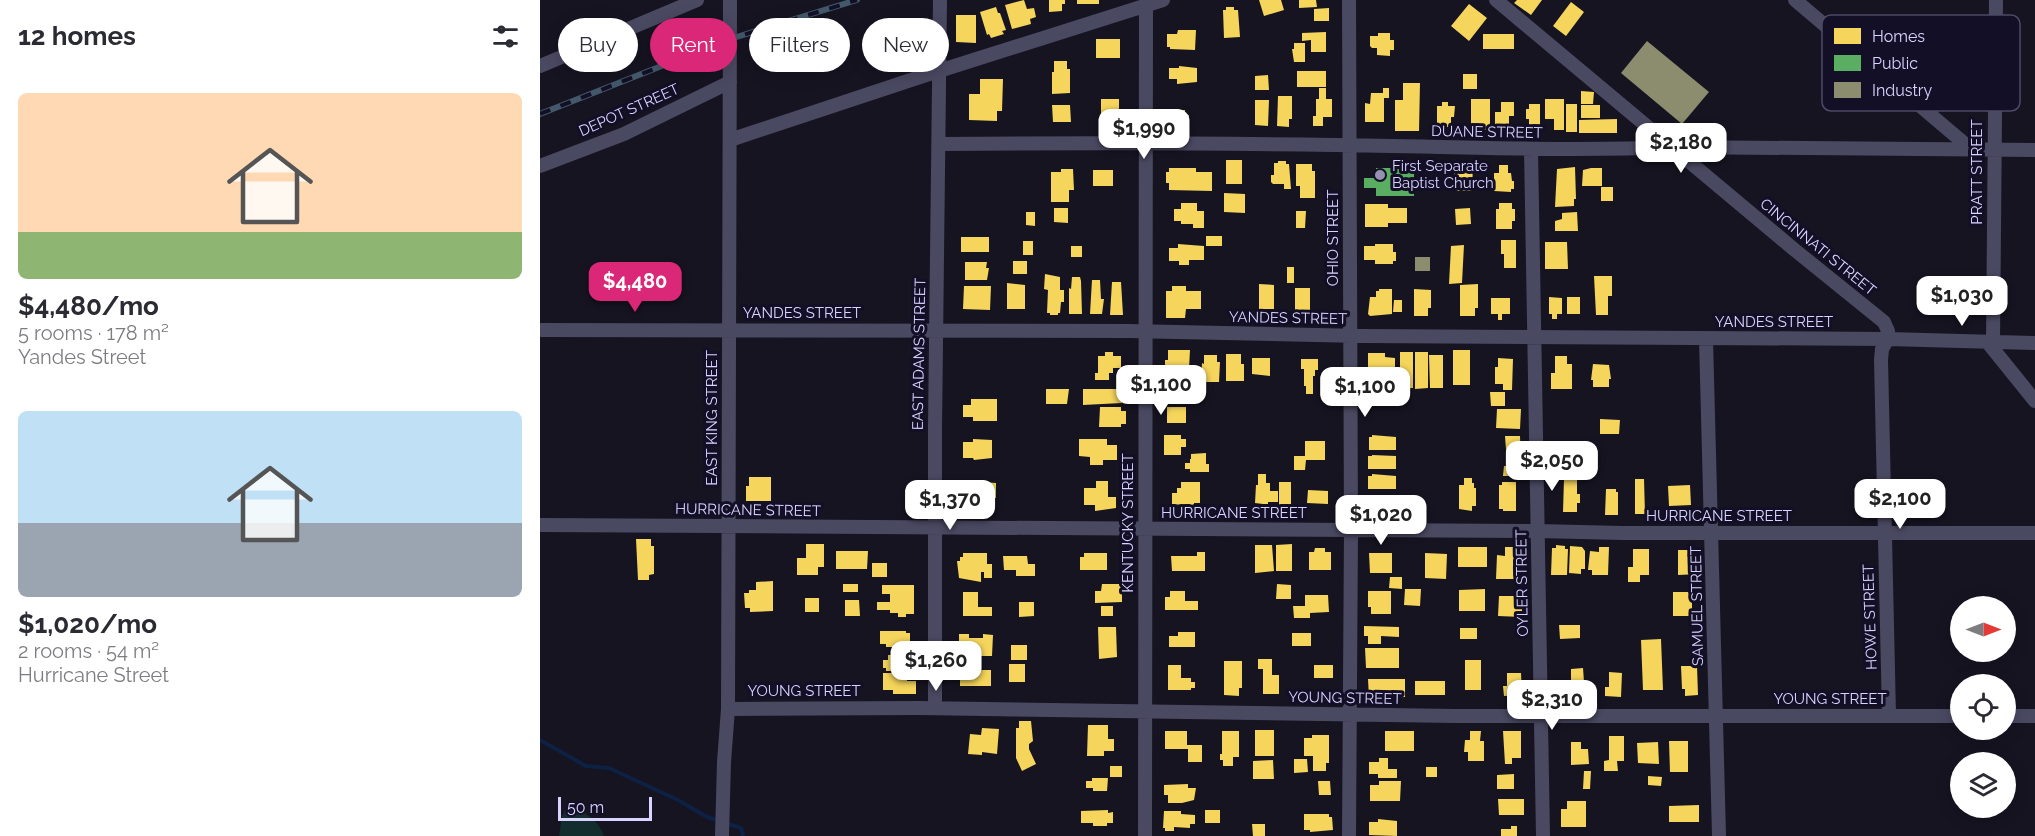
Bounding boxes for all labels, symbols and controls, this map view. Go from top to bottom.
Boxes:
legend [1822,15,2020,111]
chip: Buy [558,18,638,72]
chip: Rent [650,18,737,72]
chip: Filters [749,18,850,72]
chip: New [862,18,949,72]
icon: filters [489,20,522,53]
text: 12 homes [18,21,136,51]
text: Homes [1872,27,1925,46]
text: Public [1872,54,1918,73]
street label: DEPOT STREET [576,80,682,140]
text: Industry [1872,81,1932,100]
pin: $1,990 [1095,109,1193,160]
text: $1,990 [1112,116,1176,140]
street label: PRATT STREET [1968,119,1986,225]
street label: DUANE STREET [1431,122,1543,142]
pin: $2,180 [1632,123,1730,174]
text: $2,180 [1650,130,1712,154]
icon: home [216,132,324,240]
place label: First Separate Baptist Church [1392,157,1494,192]
marker: First Separate Baptist Church [1373,168,1387,182]
street label: OHIO STREET [1324,190,1342,286]
street label: CINCINNATI STREET [1756,195,1880,299]
pin: $4,480 [586,262,684,313]
text: $4,480 [603,269,667,293]
pin: $1,030 [1913,276,2011,327]
street label: EAST ADAMS STREET [909,278,929,430]
text: $1,030 [1931,283,1993,307]
text: $4,480/mo [18,291,159,321]
street label: YANDES STREET [743,304,861,322]
street label: YANDES STREET [1229,308,1347,328]
street label: YANDES STREET [1715,313,1833,331]
text: 5 rooms · 178 m² [18,321,169,345]
text: Yandes Street [18,345,146,369]
street label: EAST KING STREET [703,350,721,486]
pin: $1,100 [1112,365,1210,416]
pin: $1,100 [1316,367,1414,418]
text: $1,100 [1130,372,1192,396]
text: $1,100 [1334,374,1396,398]
pin: $2,050 [1503,441,1601,492]
text: $2,050 [1520,448,1584,472]
icon: home [216,450,324,558]
street label: KENTUCKY STREET [1119,453,1137,593]
pin: $2,100 [1851,479,1949,530]
pin: $1,370 [901,480,999,531]
text: $2,100 [1868,486,1932,510]
text: $1,370 [919,487,981,511]
pin: $1,020 [1332,495,1430,546]
street label: HURRICANE STREET [675,500,821,520]
text: $1,020 [1349,502,1413,526]
street label: HURRICANE STREET [1161,504,1307,522]
street label: HURRICANE STREET [1646,507,1792,525]
street label: OYLER STREET [1512,529,1532,637]
street label: SAMUEL STREET [1687,546,1707,666]
street label: HOWE STREET [1859,564,1881,670]
north arrow [1950,596,2016,662]
map controls [1950,596,2016,818]
text: $1,020/mo [18,609,157,639]
text: 2 rooms · 54 m² [18,639,159,663]
pin: $1,260 [887,641,985,692]
text: $1,260 [905,648,967,672]
text: Hurricane Street [18,663,169,687]
button: locate [1950,674,2016,740]
pin: $2,310 [1503,680,1601,731]
street label: YOUNG STREET [747,682,861,700]
text: $2,310 [1521,687,1583,711]
street label: YOUNG STREET [1288,688,1402,708]
street label: YOUNG STREET [1773,690,1887,708]
button: layers [1950,752,2016,818]
scale bar [558,794,652,822]
text: 50 m [567,798,604,817]

